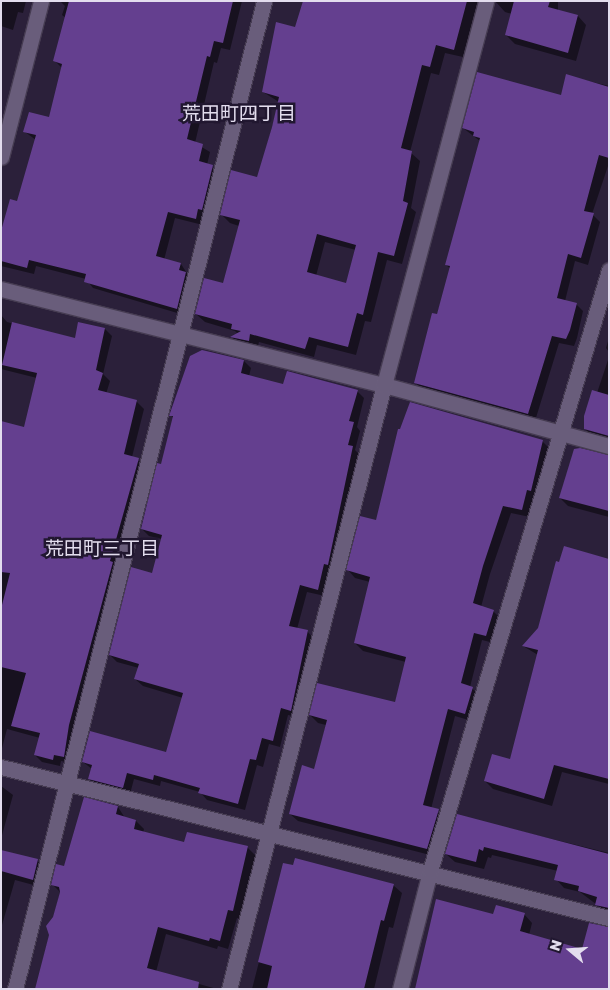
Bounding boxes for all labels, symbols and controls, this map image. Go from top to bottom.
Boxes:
district label: 荒田町四丁目 [182,102,296,124]
district label: 荒田町三丁目 [45,537,159,559]
north arrow [545,925,595,975]
text: N [546,938,565,953]

